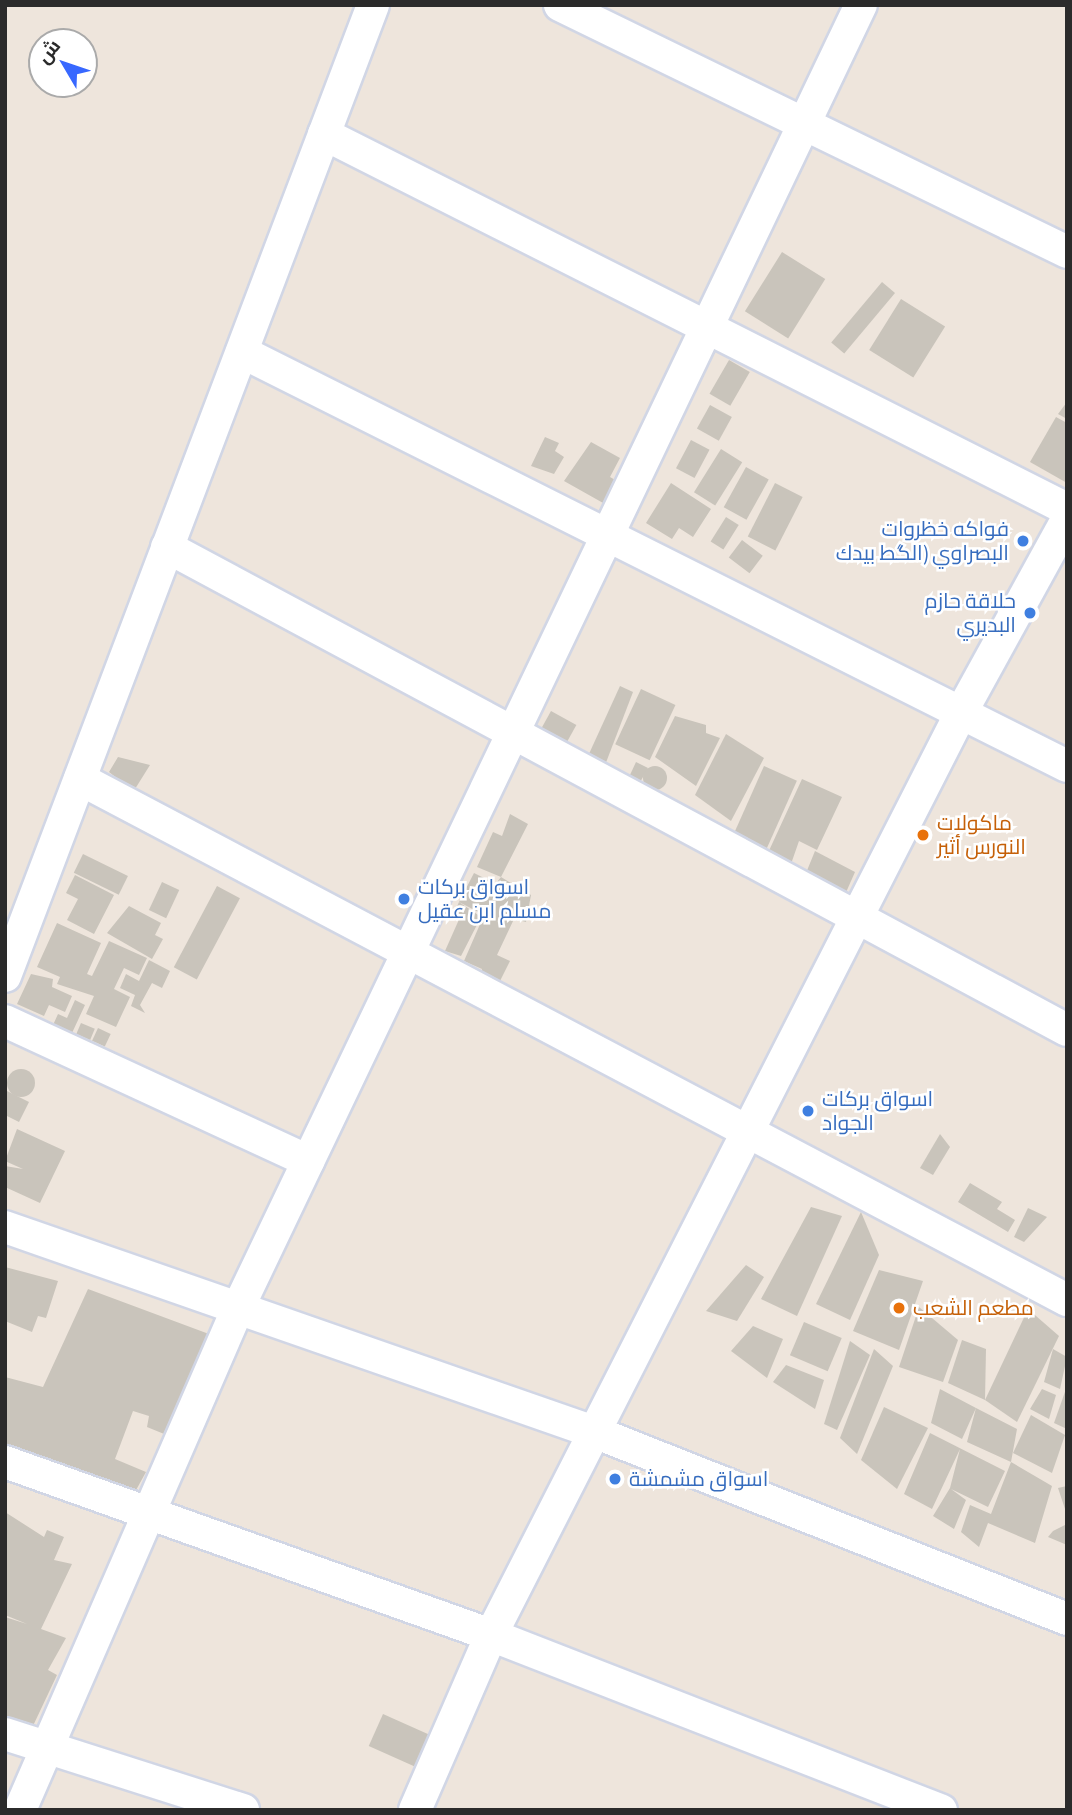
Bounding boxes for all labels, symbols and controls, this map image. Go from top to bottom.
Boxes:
north arrow [28,28,98,98]
text: ش [31,34,65,68]
place label: فواكه خظروات البصراوي (الگط بيدك [836,516,1009,566]
marker: فواكه خظروات البصراوي (الگط بيدك [1015,533,1031,549]
place label: حلاقة حازم البديري [924,588,1016,638]
marker: حلاقة حازم البديري [1022,605,1038,621]
place label: ماكولات النورس أثير [937,810,1026,860]
marker: ماكولات النورس أثير [915,827,931,843]
place label: اسواق بركات مسلم ابن عقيل [418,874,551,924]
marker: اسواق بركات مسلم ابن عقيل [396,891,412,907]
place label: اسواق بركات الجواد [822,1086,933,1136]
marker: اسواق بركات الجواد [800,1103,816,1119]
place label: مطعم الشعب [913,1295,1034,1321]
marker: مطعم الشعب [891,1300,907,1316]
place label: اسواق مشمشة [629,1466,768,1492]
marker: اسواق مشمشة [607,1471,623,1487]

